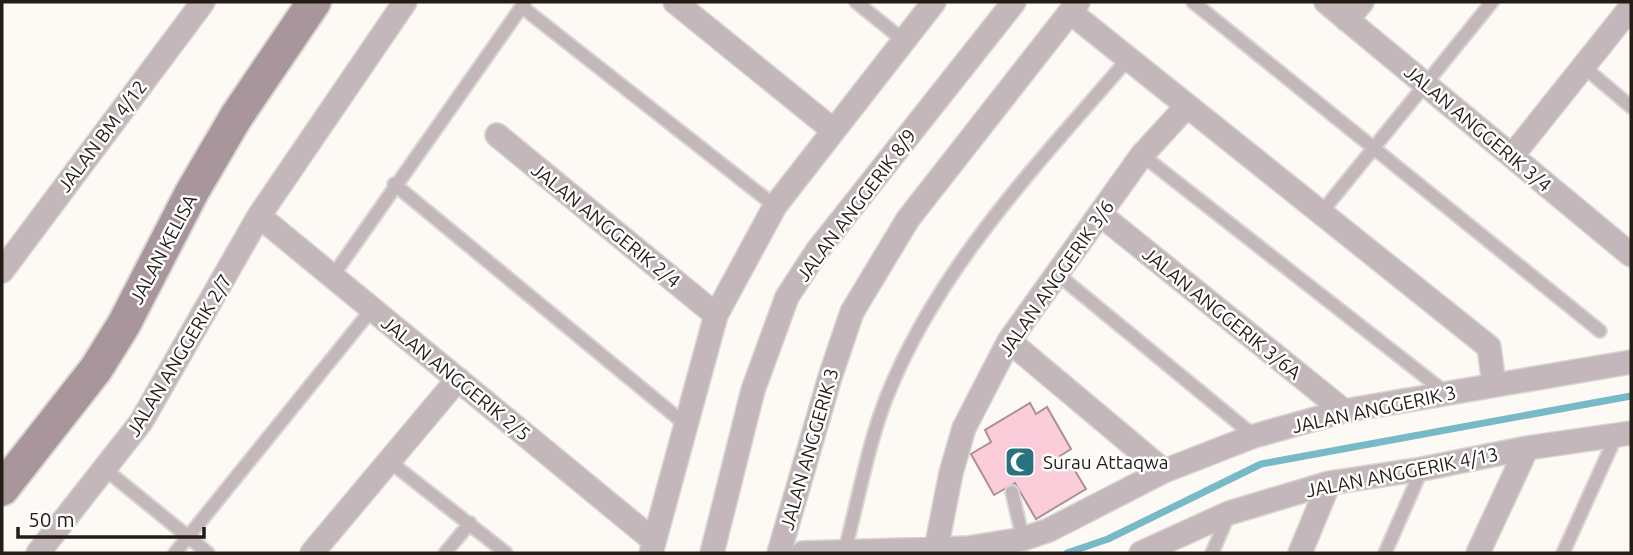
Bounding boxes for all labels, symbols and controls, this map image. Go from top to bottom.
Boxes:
street label: JALAN ANGGERIK 3/4 [1400,60,1556,196]
street label: JALAN BM 4/12 [53,76,151,196]
street label: JALAN ANGGERIK 8/9 [792,125,920,285]
street label: JALAN ANGGERIK 2/4 [527,158,685,292]
street label: JALAN KELISA [125,190,201,308]
street label: JALAN ANGGERIK 3/6 [994,196,1118,360]
street label: JALAN ANGGERIK 3/6A [1138,242,1306,384]
street label: JALAN ANGGERIK 2/7 [122,270,236,440]
street label: JALAN ANGGERIK 2/5 [377,311,535,445]
street label: JALAN ANGGERIK 3 [775,366,843,532]
street label: JALAN ANGGERIK 3 [1290,381,1458,437]
street label: JALAN ANGGERIK 4/13 [1304,443,1500,501]
mosque icon: Surau Attaqwa [1003,445,1037,479]
place label: Surau Attaqwa [1043,451,1169,473]
scale bar [18,496,203,540]
text: 50 m [28,507,75,531]

